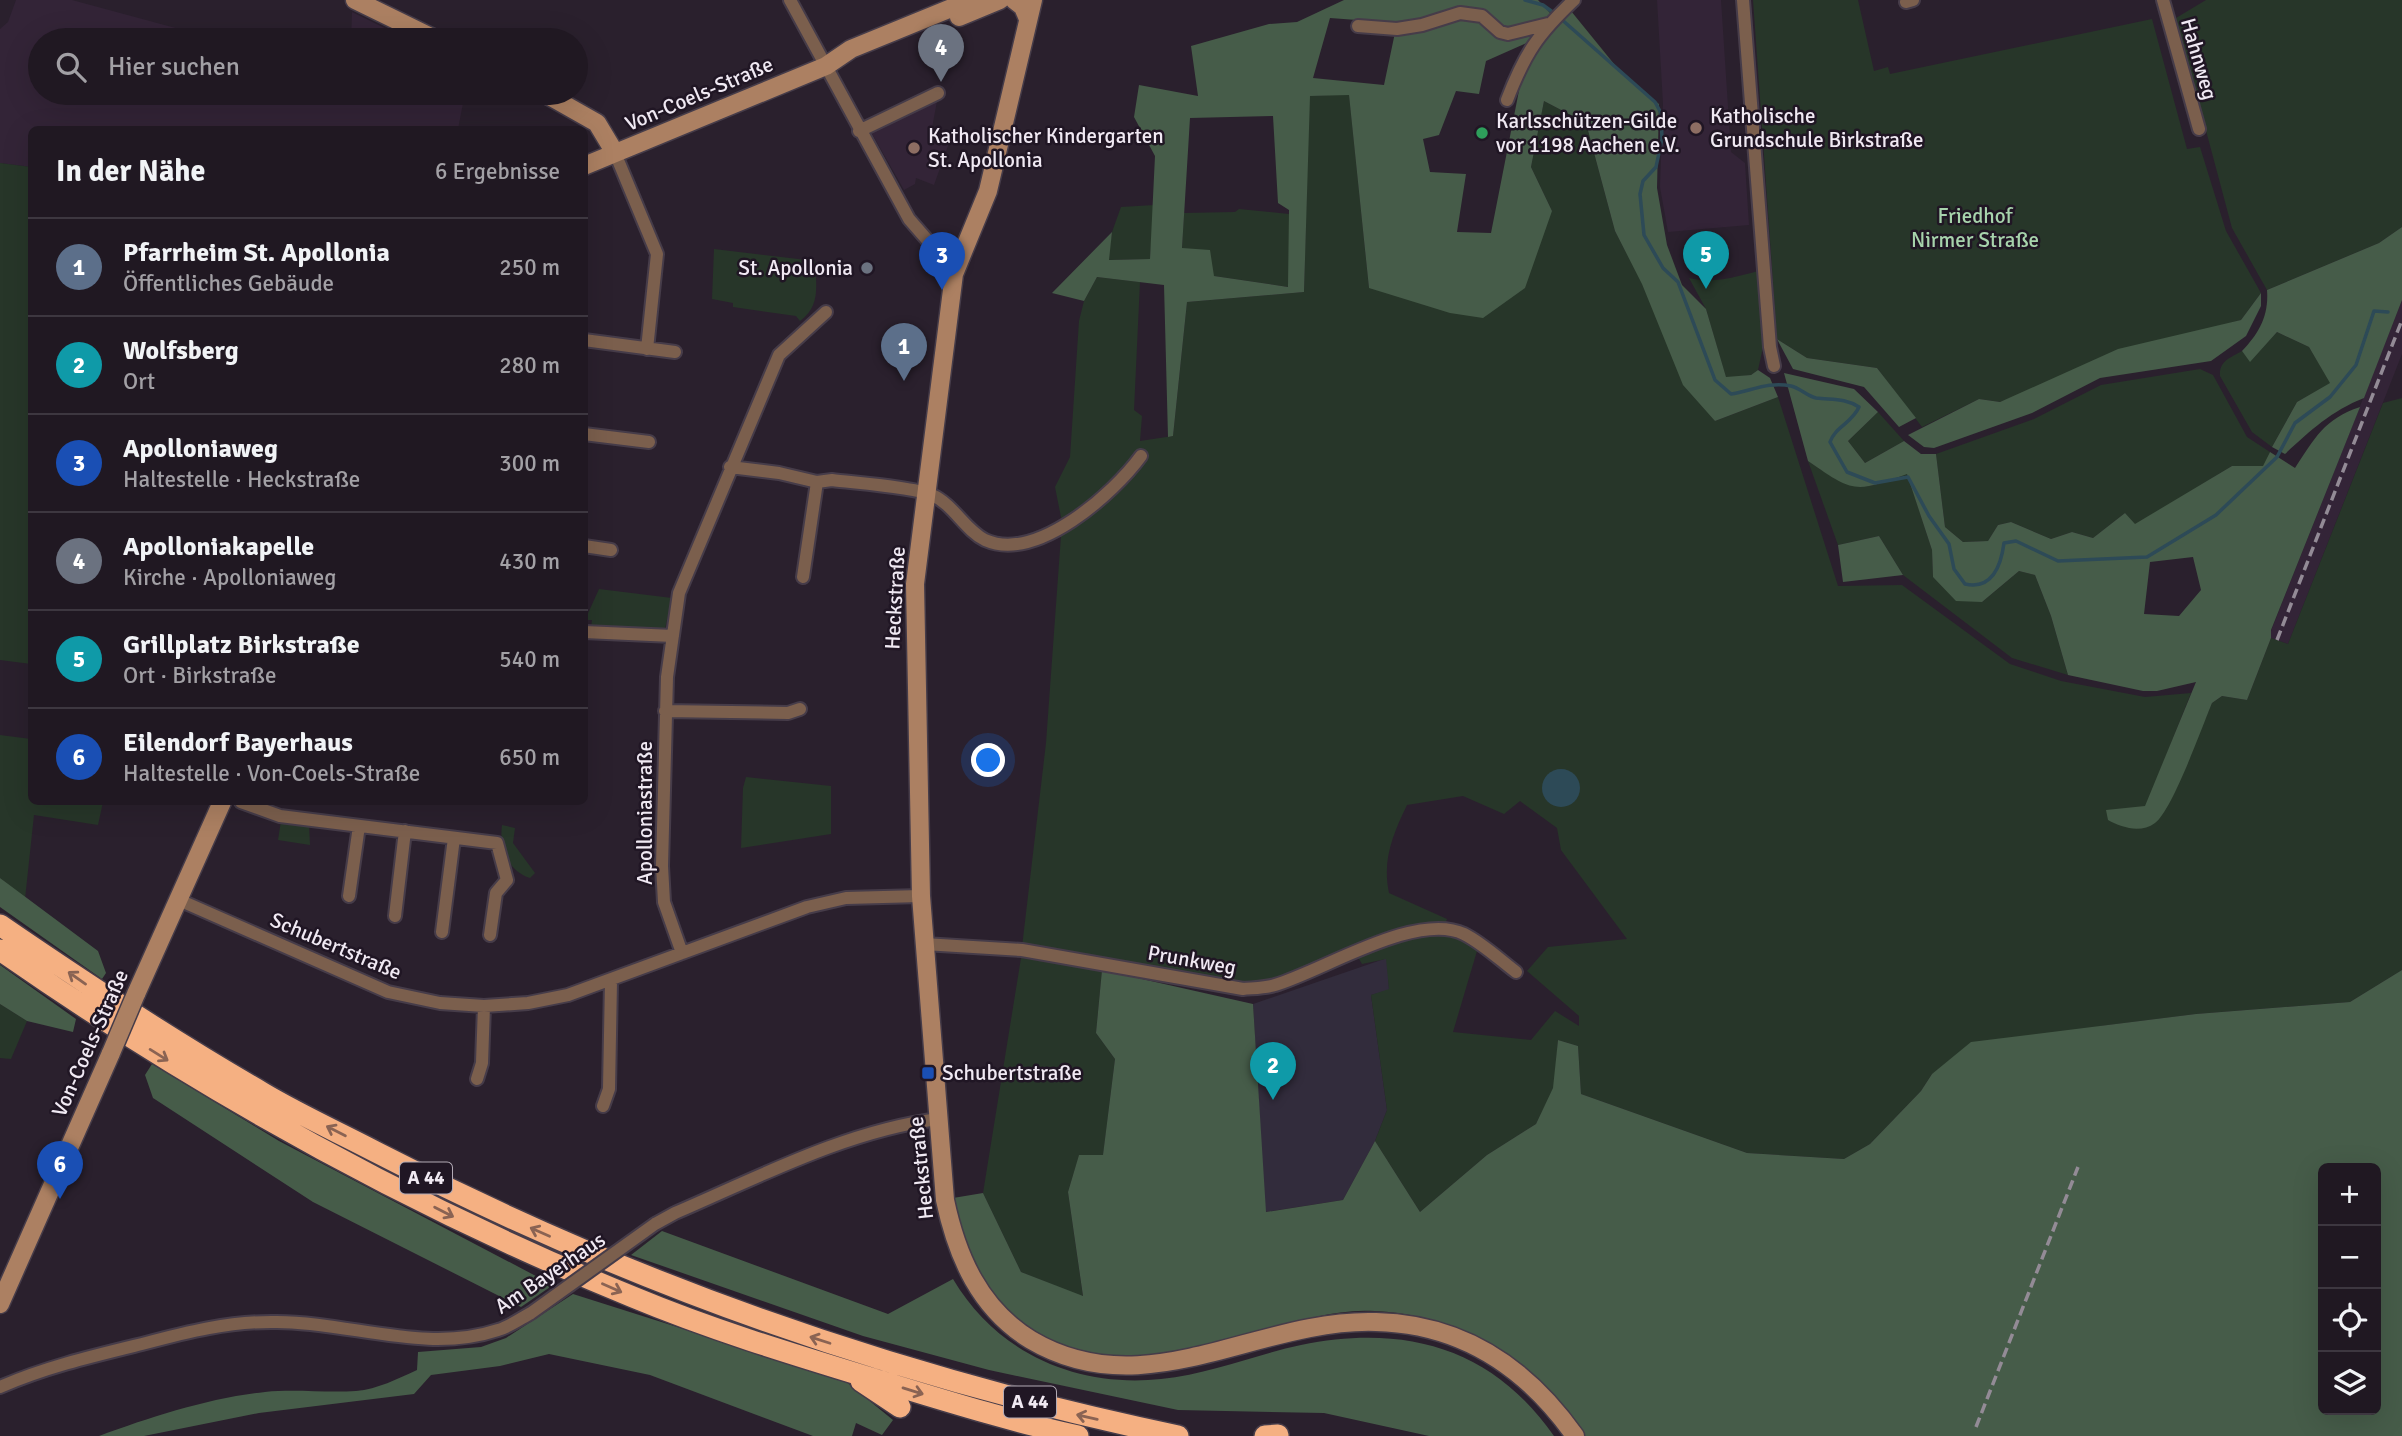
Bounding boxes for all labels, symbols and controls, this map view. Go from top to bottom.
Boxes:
street label: Hahnweg [2175,15,2223,103]
pin: 4 [918,24,964,82]
search box [28,28,588,105]
icon: search [52,48,90,86]
text: Hier suchen [108,51,240,83]
street label: Von-Coels-Straße [621,51,777,137]
place label: Katholische Grundschule Birkstraße [1710,103,1924,153]
place label: Karlsschützen-Gilde vor 1198 Aachen e.V. [1496,108,1680,158]
marker: Katholische Grundschule Birkstraße [1688,120,1704,136]
place label: Katholischer Kindergarten St. Apollonia [928,123,1164,173]
marker: Karlsschützen-Gilde vor 1198 Aachen e.V. [1474,125,1490,141]
marker: Katholischer Kindergarten St. Apollonia [906,140,922,156]
text: In der Nähe [56,153,205,190]
text: 6 Ergebnisse [435,157,560,186]
park label: Friedhof Nirmer Straße [1911,203,2039,253]
pin: 5 [1683,231,1729,289]
pin: 3 [919,232,965,290]
text: Pfarrheim St. Apollonia [123,237,390,269]
text: 1 [73,253,85,282]
text: 250 m [499,253,560,282]
place label: St. Apollonia [738,255,853,281]
marker: St. Apollonia [859,260,875,276]
text: Öffentliches Gebäude [123,269,334,298]
pin: 1 [881,323,927,381]
text: Wolfsberg [123,335,239,367]
text: 2 [73,351,85,380]
text: 280 m [499,351,560,380]
text: Ort [123,367,155,396]
text: Apolloniaweg [123,433,278,465]
text: 3 [73,449,85,478]
text: 300 m [499,449,560,478]
text: Haltestelle · Heckstraße [123,465,360,494]
text: Apolloniakapelle [123,531,314,563]
street label: Heckstraße [879,546,911,650]
text: 4 [73,547,85,576]
text: 430 m [499,547,560,576]
text: Kirche · Apolloniaweg [123,563,336,592]
text: Grillplatz Birkstraße [123,629,360,661]
text: 5 [73,645,85,674]
text: 540 m [499,645,560,674]
text: Ort · Birkstraße [123,661,276,690]
text: Eilendorf Bayerhaus [123,727,353,759]
street label: Apolloniastraße [632,741,658,885]
text: 6 [73,743,85,772]
text: 650 m [499,743,560,772]
your location [971,743,1005,777]
text: Haltestelle · Von-Coels-Straße [123,759,420,788]
street label: Schubertstraße [266,907,406,985]
street label: Prunkweg [1146,939,1238,981]
street label: Von-Coels-Straße [46,965,134,1121]
one-way arrow [68,971,87,985]
pin: 2 [1250,1042,1296,1100]
one-way arrow [149,1048,168,1063]
place label: Schubertstraße [942,1060,1082,1086]
marker: Schubertstraße [920,1065,936,1081]
street label: Heckstraße [903,1115,939,1221]
one-way arrow [326,1124,346,1138]
pin: 6 [37,1141,83,1199]
road number: A 44 [400,1162,452,1194]
map controls [2318,1163,2381,1415]
button: + [2318,1163,2381,1226]
one-way arrow [433,1205,454,1219]
one-way arrow [529,1225,551,1238]
street label: Am Bayerhaus [490,1226,610,1320]
button: − [2318,1226,2381,1289]
one-way arrow [601,1282,622,1295]
button: locate [2318,1289,2381,1352]
one-way arrow [809,1333,831,1346]
button: layers [2318,1352,2381,1415]
one-way arrow [902,1386,924,1398]
road number: A 44 [1004,1386,1056,1418]
one-way arrow [1076,1410,1099,1423]

